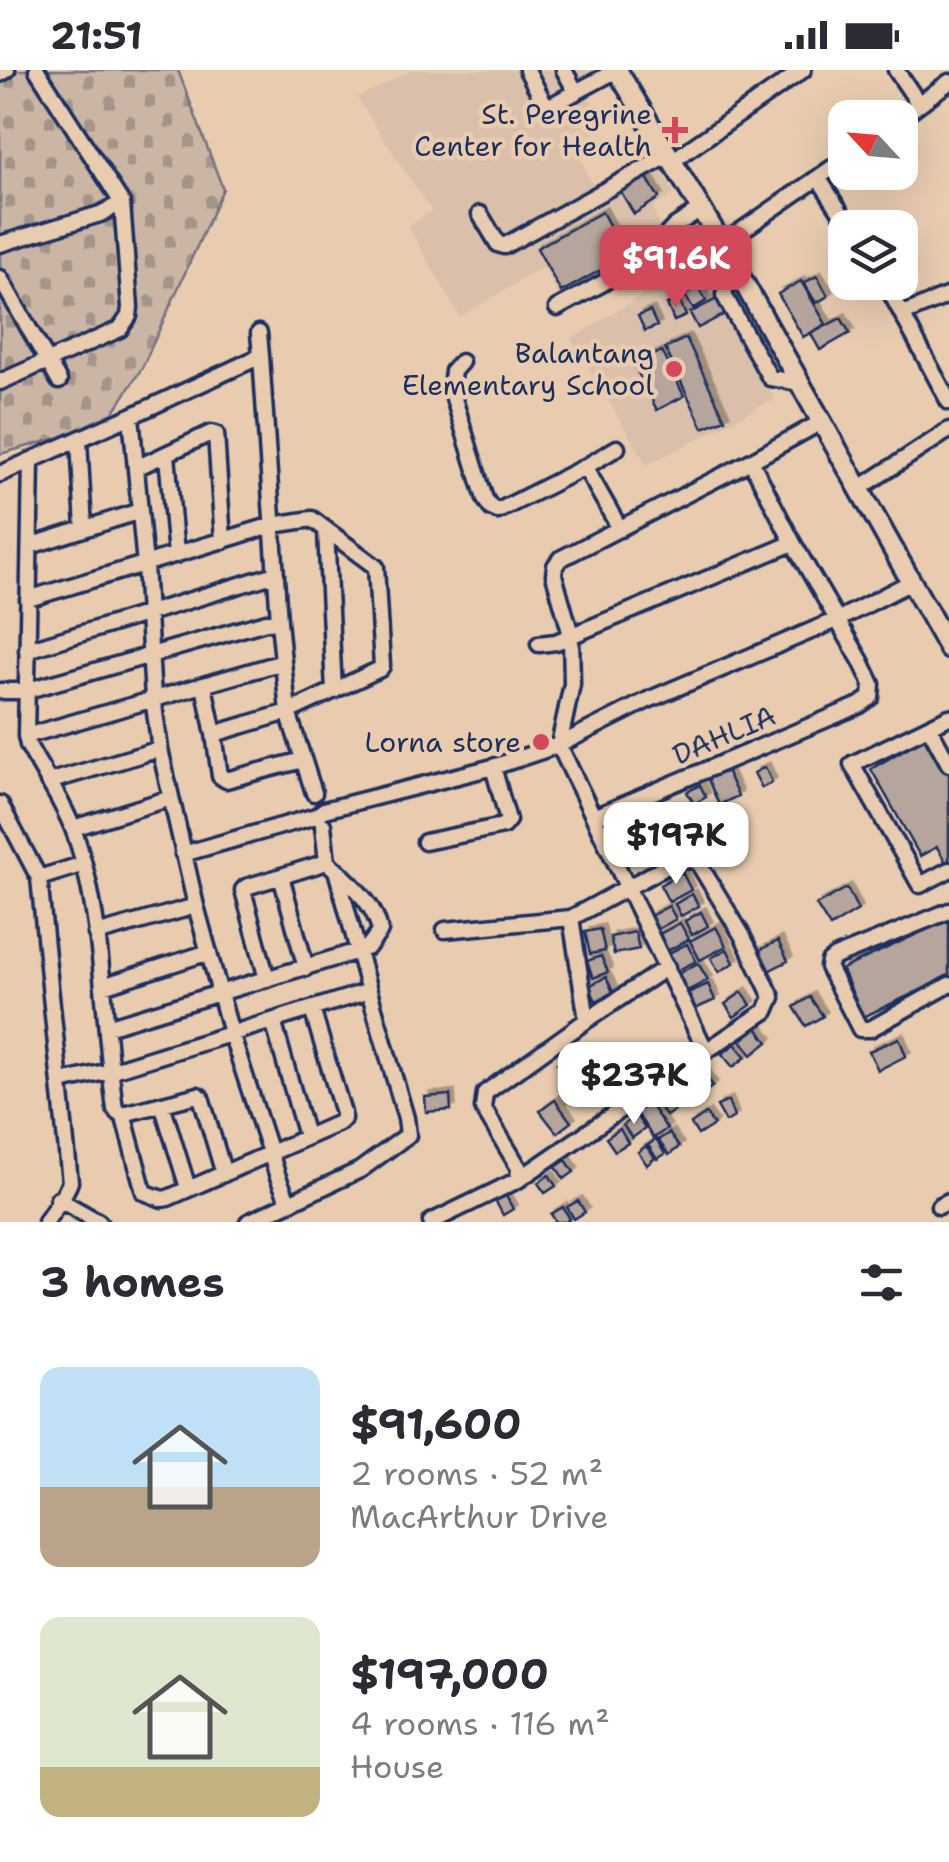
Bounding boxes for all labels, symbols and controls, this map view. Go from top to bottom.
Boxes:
text: 21:51 [50,10,143,61]
place label: St. Peregrine Center for Health [414,95,652,165]
north arrow [828,100,918,190]
map controls [828,100,918,300]
marker: St. Peregrine Center for Health [662,117,688,143]
button: layers [828,210,918,300]
pin: $91.6K [595,225,757,310]
text: $91.6K [622,236,730,279]
place label: Balantang Elementary School [402,334,655,404]
marker: Balantang Elementary School [663,358,685,380]
street label: DAHLIA [667,696,781,774]
place label: Lorna store [365,723,521,761]
marker: Lorna store [530,731,552,753]
pin: $197K [606,802,746,887]
text: $197K [626,813,726,856]
pin: $237K [564,1042,704,1127]
text: $237K [580,1053,688,1096]
text: 3 homes [40,1254,225,1310]
icon: filters [854,1255,909,1310]
text: $91,600 [350,1396,522,1452]
icon: home [120,1407,240,1527]
text: 2 rooms · 52 m² [350,1452,603,1495]
text: MacArthur Drive [350,1495,608,1538]
text: $197,000 [350,1646,549,1702]
icon: home [120,1657,240,1777]
text: 4 rooms · 116 m² [350,1702,610,1745]
text: House [350,1745,444,1788]

